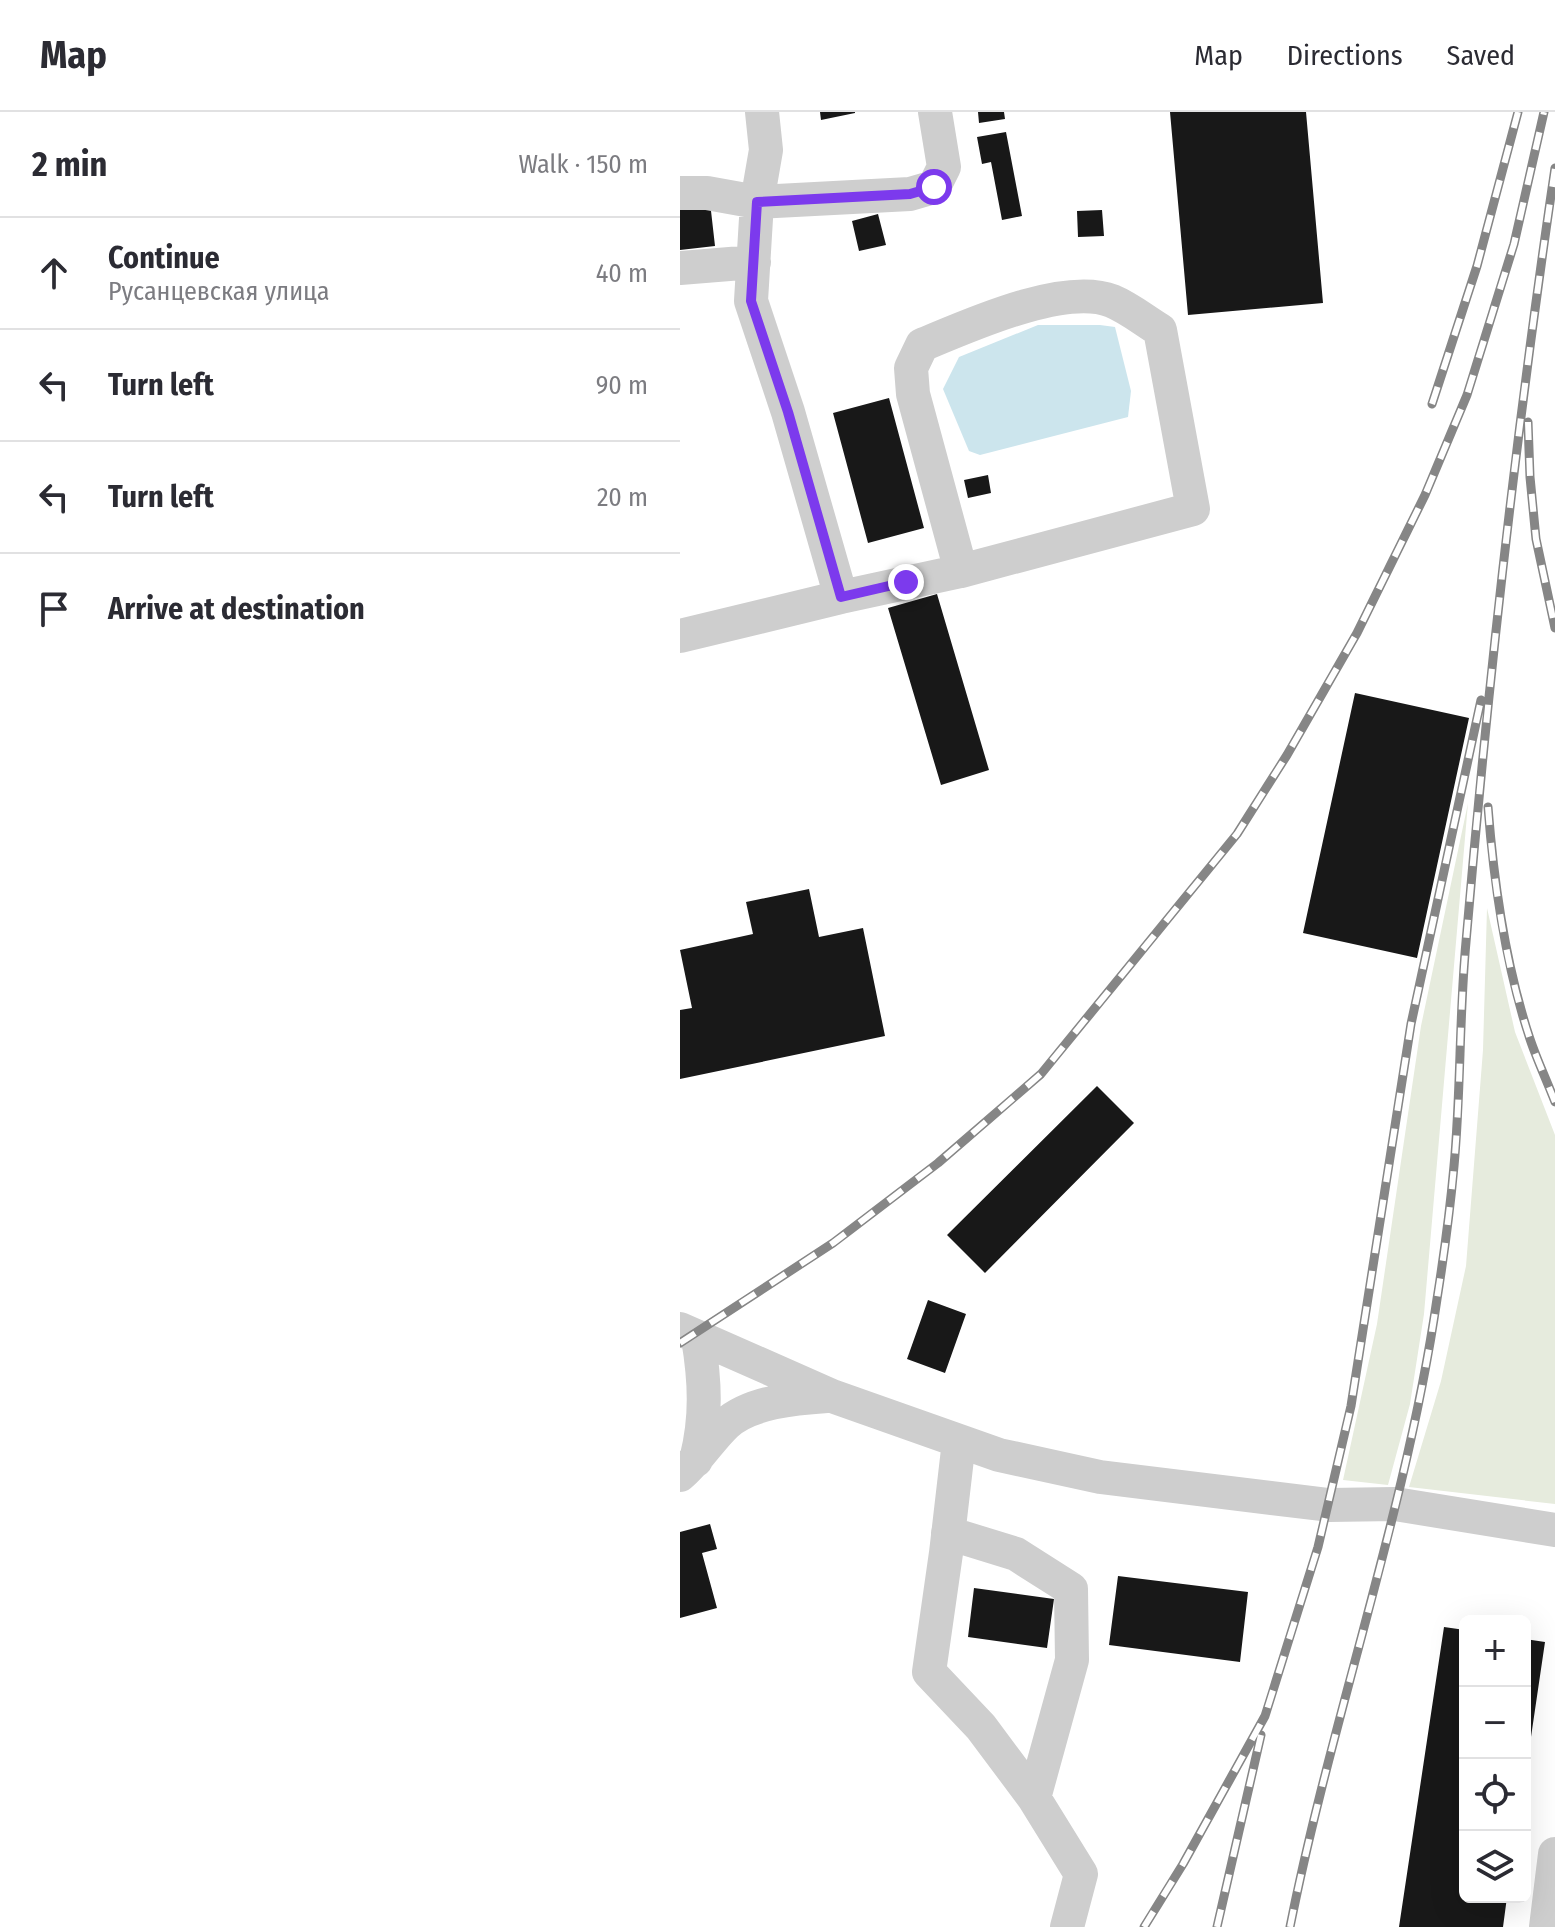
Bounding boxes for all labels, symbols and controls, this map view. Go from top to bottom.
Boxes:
text: Map [40,32,107,78]
text: Map [1194,39,1243,72]
text: Directions [1287,39,1403,72]
text: Saved [1447,39,1515,72]
text: 2 min [32,144,107,185]
text: Walk · 150 m [518,149,648,180]
route start [916,169,952,205]
text: Continue [108,240,220,276]
icon: ahead [32,251,76,295]
text: 40 m [596,258,648,289]
text: Русанцевская улица [108,276,330,307]
icon: left [32,363,76,407]
text: Turn left [108,367,214,403]
text: 90 m [596,370,648,401]
icon: left [32,475,76,519]
text: Turn left [108,479,214,515]
text: 20 m [597,482,648,513]
route end [888,564,924,600]
icon: arrive [32,587,76,631]
text: Arrive at destination [108,591,365,627]
map controls [1459,1615,1531,1903]
button: + [1459,1615,1531,1687]
button: − [1459,1687,1531,1759]
button: locate [1459,1759,1531,1831]
button: layers [1459,1831,1531,1903]

